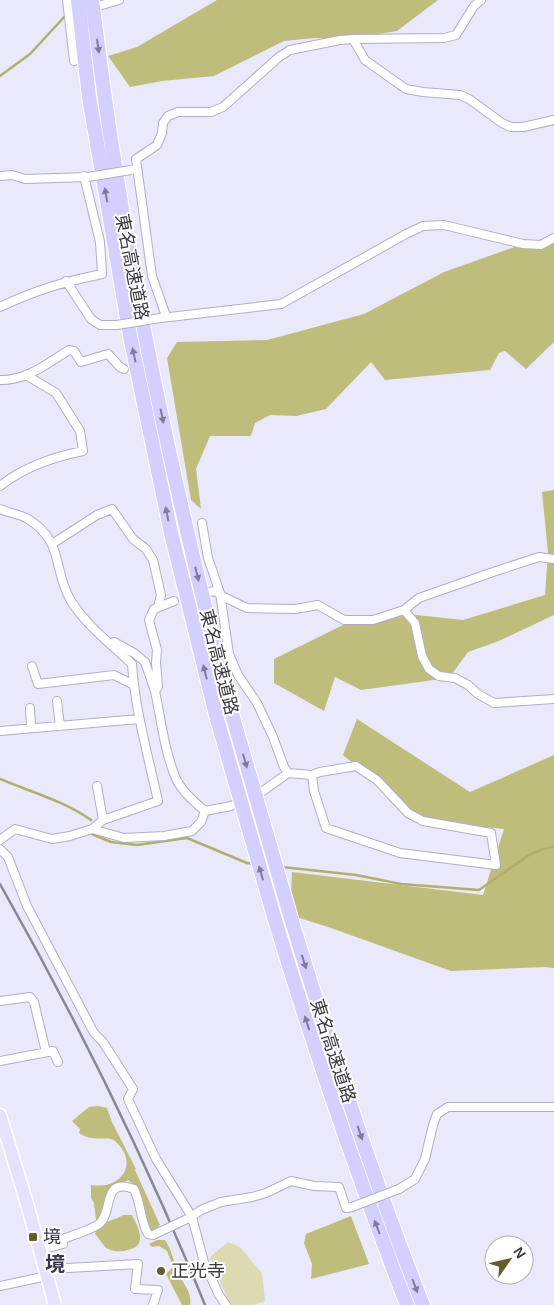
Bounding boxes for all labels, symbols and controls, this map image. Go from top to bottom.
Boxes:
one-way arrow [94,38,102,54]
one-way arrow [101,186,109,202]
street label: 東名高速道路 [112,212,152,322]
one-way arrow [130,347,138,362]
one-way arrow [158,408,166,423]
one-way arrow [163,506,171,521]
one-way arrow [193,567,201,582]
street label: 東名高速道路 [196,607,242,717]
one-way arrow [201,664,209,679]
one-way arrow [242,753,250,768]
one-way arrow [257,866,265,881]
one-way arrow [301,955,309,970]
street label: 東名高速道路 [307,997,359,1105]
one-way arrow [303,1016,310,1031]
one-way arrow [356,1126,364,1141]
one-way arrow [373,1219,381,1234]
place label: 境 [43,1227,61,1247]
marker: 境 [27,1231,39,1243]
north arrow [484,1235,534,1285]
text: N [510,1244,529,1261]
district label: 境 [45,1253,65,1275]
place label: 正光寺 [171,1261,225,1281]
marker: 正光寺 [155,1265,167,1277]
one-way arrow [411,1279,419,1294]

